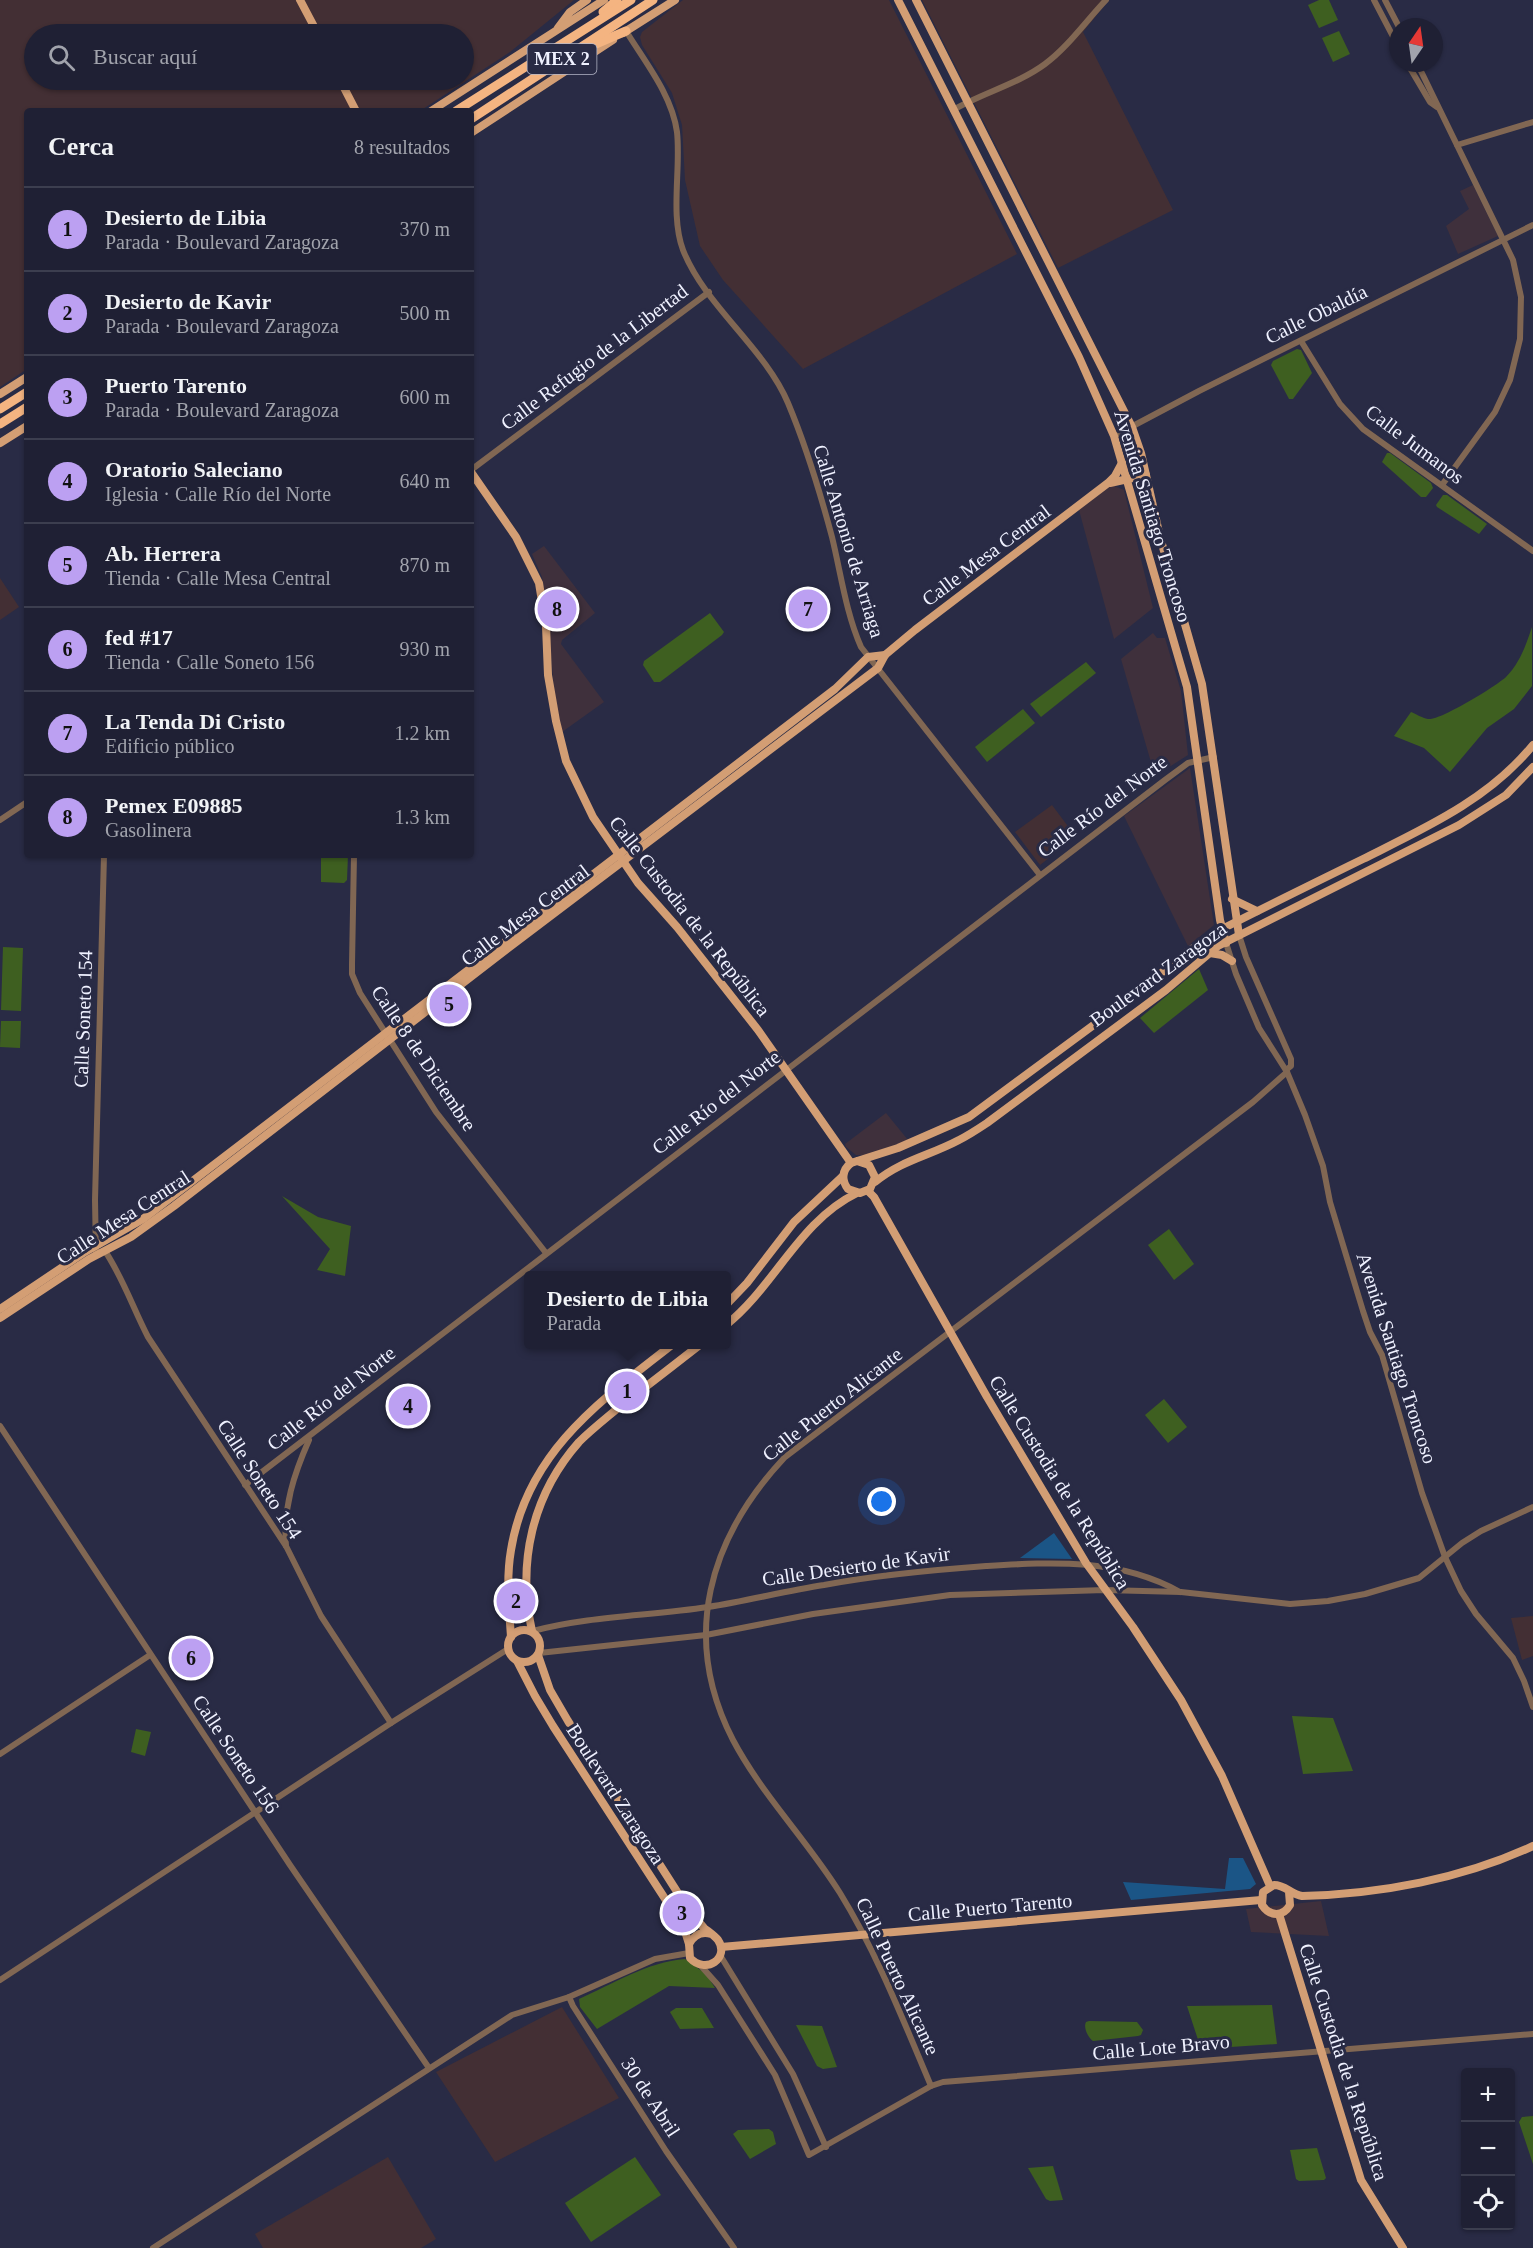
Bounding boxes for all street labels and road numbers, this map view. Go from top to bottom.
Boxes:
road number: MEX 2 [528,44,596,74]
street label: Calle Refugio de la Libertad [496,280,692,435]
street label: Calle Obaldía [1262,280,1371,348]
street label: Calle Jumanos [1362,400,1469,488]
street label: Avenida Santiago Troncoso [1109,407,1196,625]
street label: Calle Antonio de Arriaga [808,442,889,640]
street label: Calle Mesa Central [918,499,1055,610]
street label: Calle Río del Norte [1033,750,1171,862]
street label: Calle Custodia de la República [604,812,775,1021]
street label: Calle Mesa Central [457,859,594,970]
street label: Boulevard Zaragoza [1086,917,1231,1032]
street label: Calle Soneto 154 [70,950,96,1088]
street label: Calle 8 de Diciembre [367,981,481,1135]
street label: Calle Río del Norte [648,1045,784,1159]
street label: Calle Mesa Central [52,1165,194,1268]
street label: Avenida Santiago Troncoso [1351,1250,1442,1467]
street label: Calle Río del Norte [263,1341,399,1455]
street label: Calle Puerto Alicante [758,1343,906,1465]
street label: Calle Custodia de la República [984,1371,1135,1593]
street label: Calle Soneto 154 [213,1415,307,1543]
street label: Calle Desierto de Kavir [761,1542,952,1590]
street label: Calle Soneto 156 [188,1691,284,1817]
street label: Boulevard Zaragoza [562,1720,670,1869]
street label: Calle Puerto Tarento [907,1889,1073,1925]
street label: Calle Puerto Alicante [852,1894,944,2058]
street label: Calle Custodia de la República [1294,1941,1393,2184]
street label: Calle Lote Bravo [1091,2030,1231,2064]
street label: 30 de Abril [617,2053,685,2141]

